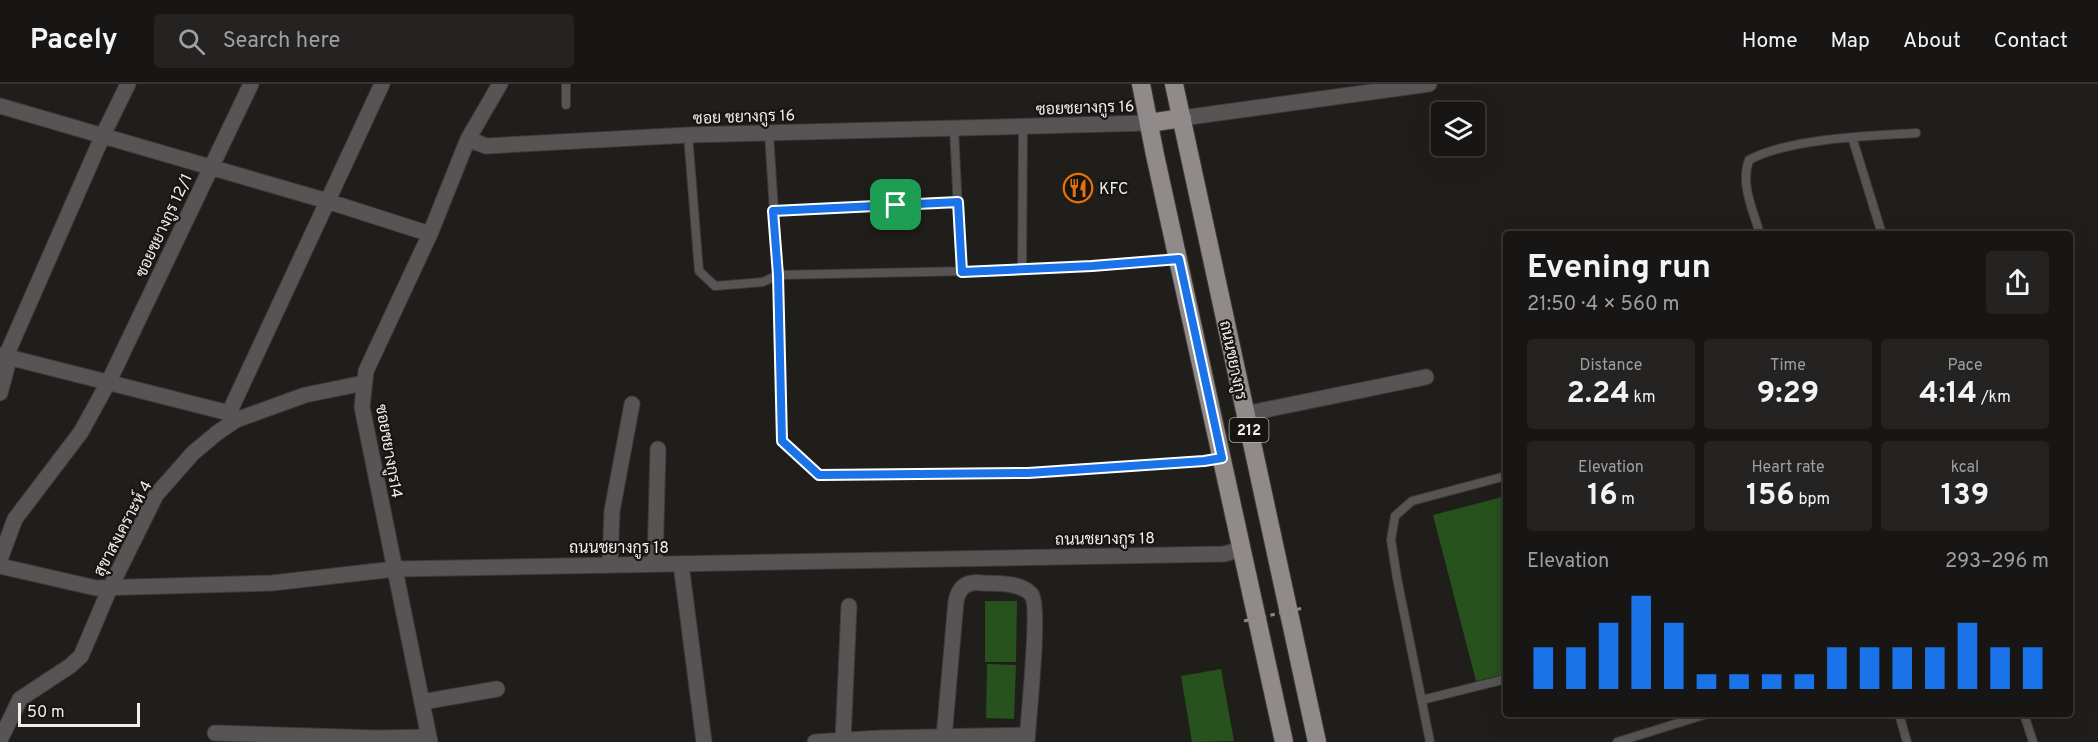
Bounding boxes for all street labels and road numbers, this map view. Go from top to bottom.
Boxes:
street label: ซอยชยางกูร 16 [1035,97,1135,121]
street label: ซอย ชยางกูร 16 [693,106,796,130]
street label: ซอยชยางกูร 12/1 [132,171,198,281]
street label: ถนนชยางกูร [1214,319,1250,402]
street label: ซอยชยางกูร14 [370,403,406,500]
road number: 212 [1230,418,1268,442]
street label: สุขาสงเคราะห์ 4 [87,476,157,580]
street label: ถนนชยางกูร 18 [1055,529,1155,551]
street label: ถนนชยางกูร 18 [569,539,669,559]

